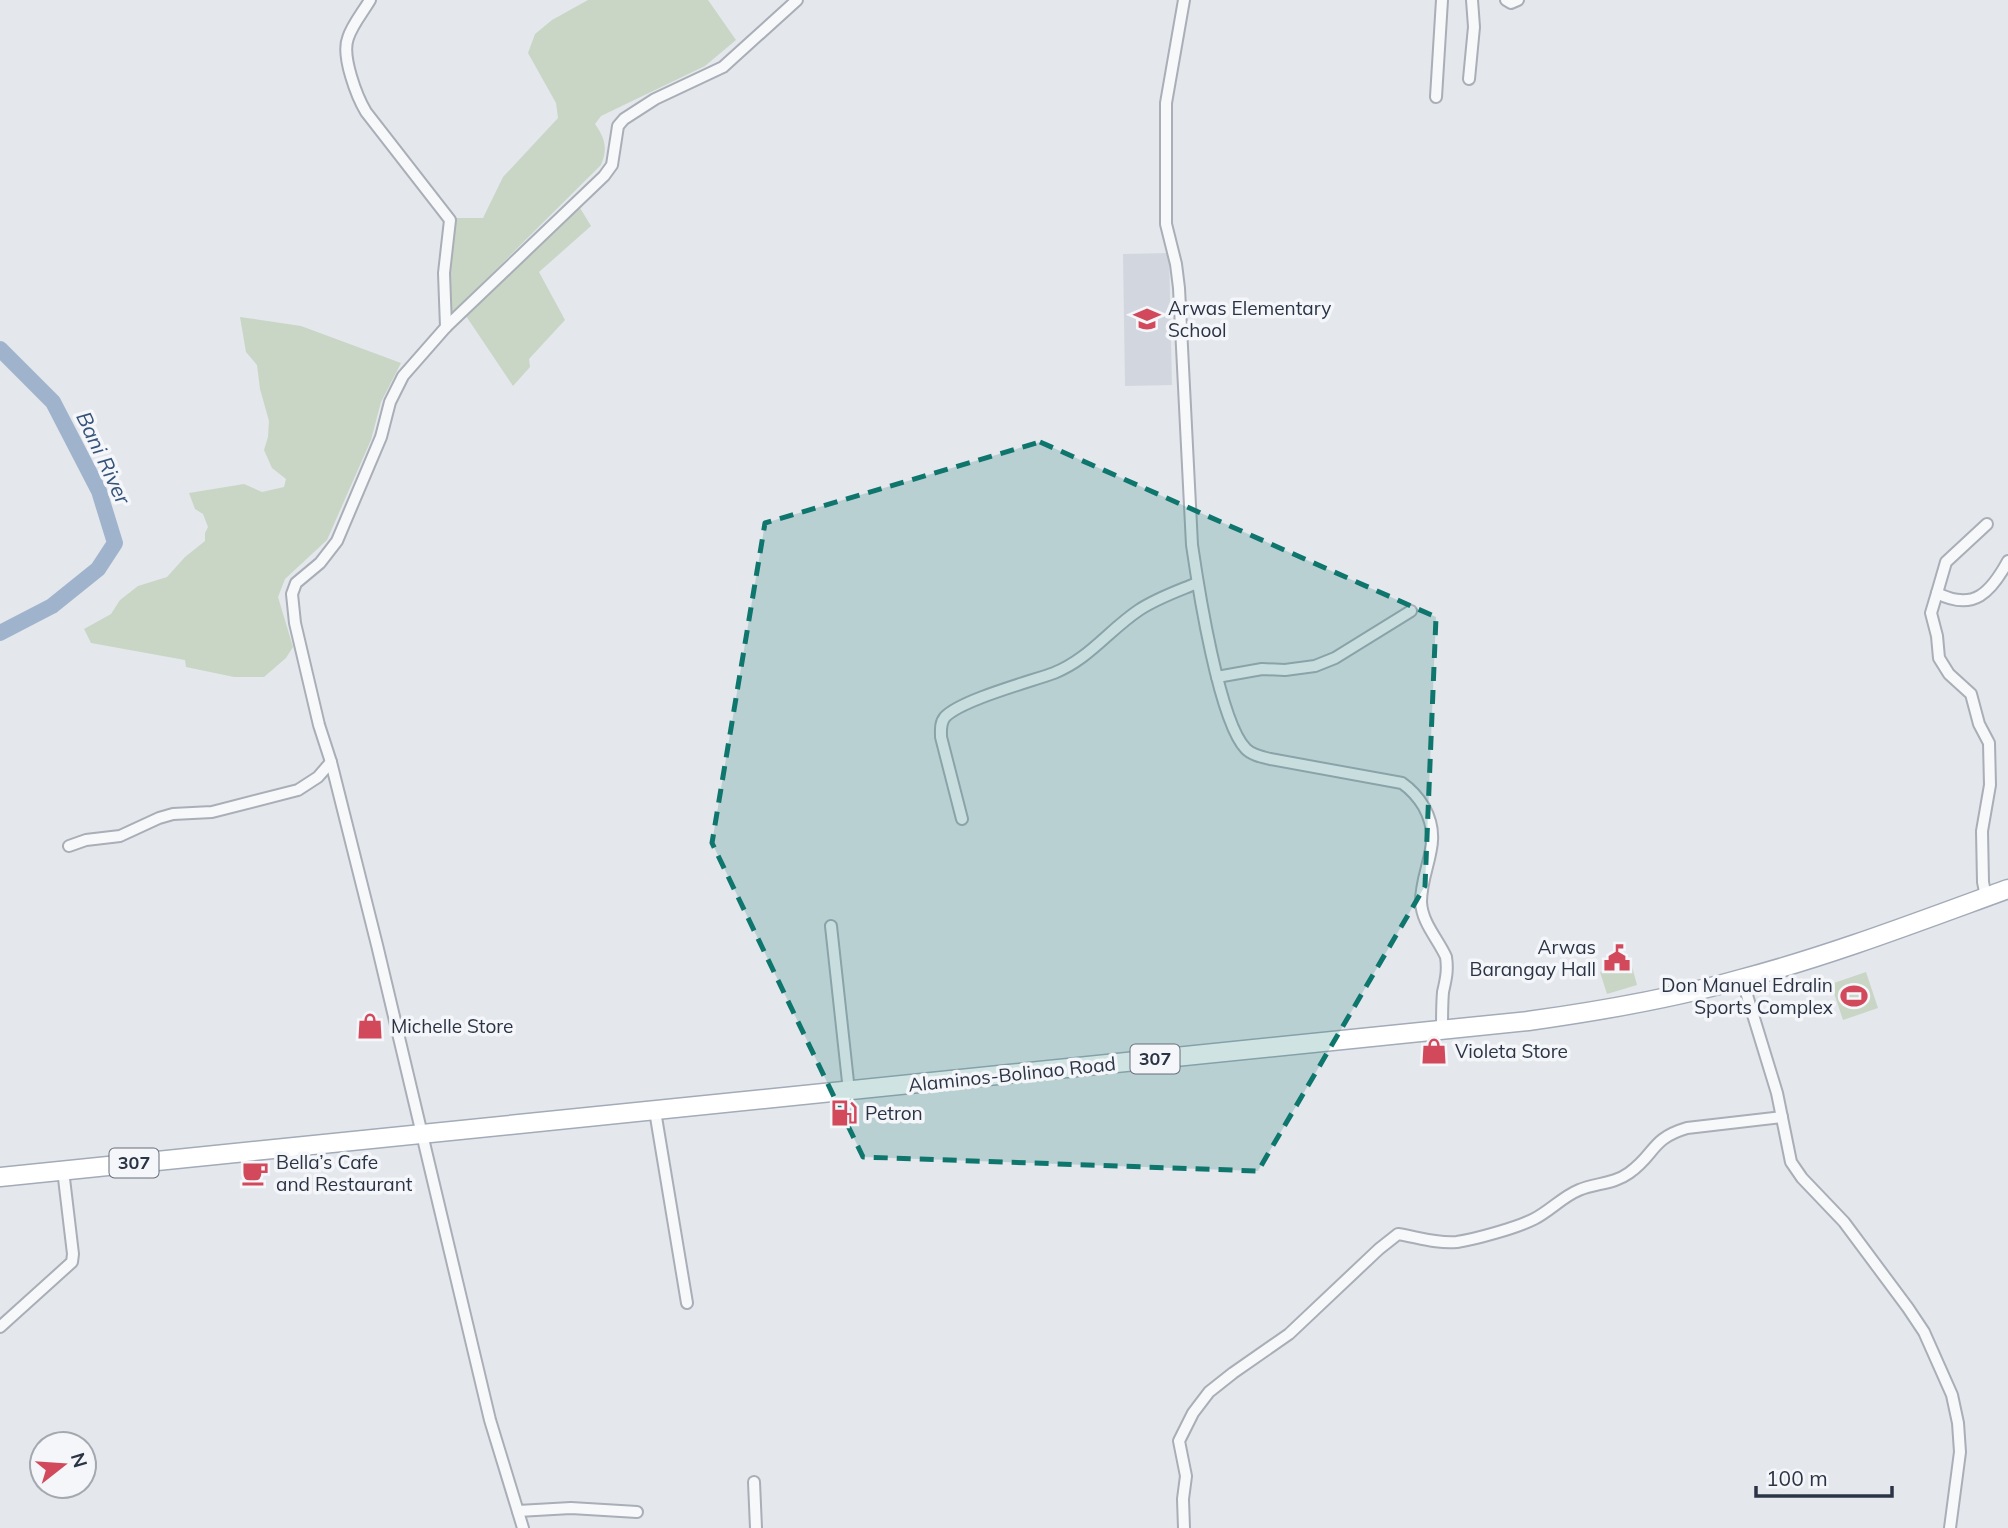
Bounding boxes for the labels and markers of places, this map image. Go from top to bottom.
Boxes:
place label: Arwas Elementary School [1168,296,1331,342]
school or university icon: Arwas Elementary School [1132,304,1162,334]
place label: Arwas Barangay Hall [1470,935,1596,981]
public building icon: Arwas Barangay Hall [1602,943,1632,973]
place label: Don Manuel Edralin Sports Complex [1661,973,1833,1019]
sports icon: Don Manuel Edralin Sports Complex [1839,981,1869,1011]
shop icon: Michelle Store [355,1011,385,1041]
place label: Michelle Store [391,1014,513,1038]
shop icon: Violeta Store [1419,1036,1449,1066]
place label: Violeta Store [1455,1039,1568,1063]
fuel station icon: Petron [829,1098,859,1128]
place label: Petron [865,1101,923,1125]
place label: Bella’s Cafe and Restaurant [276,1150,413,1196]
cafe icon: Bella’s Cafe and Restaurant [240,1158,270,1188]

